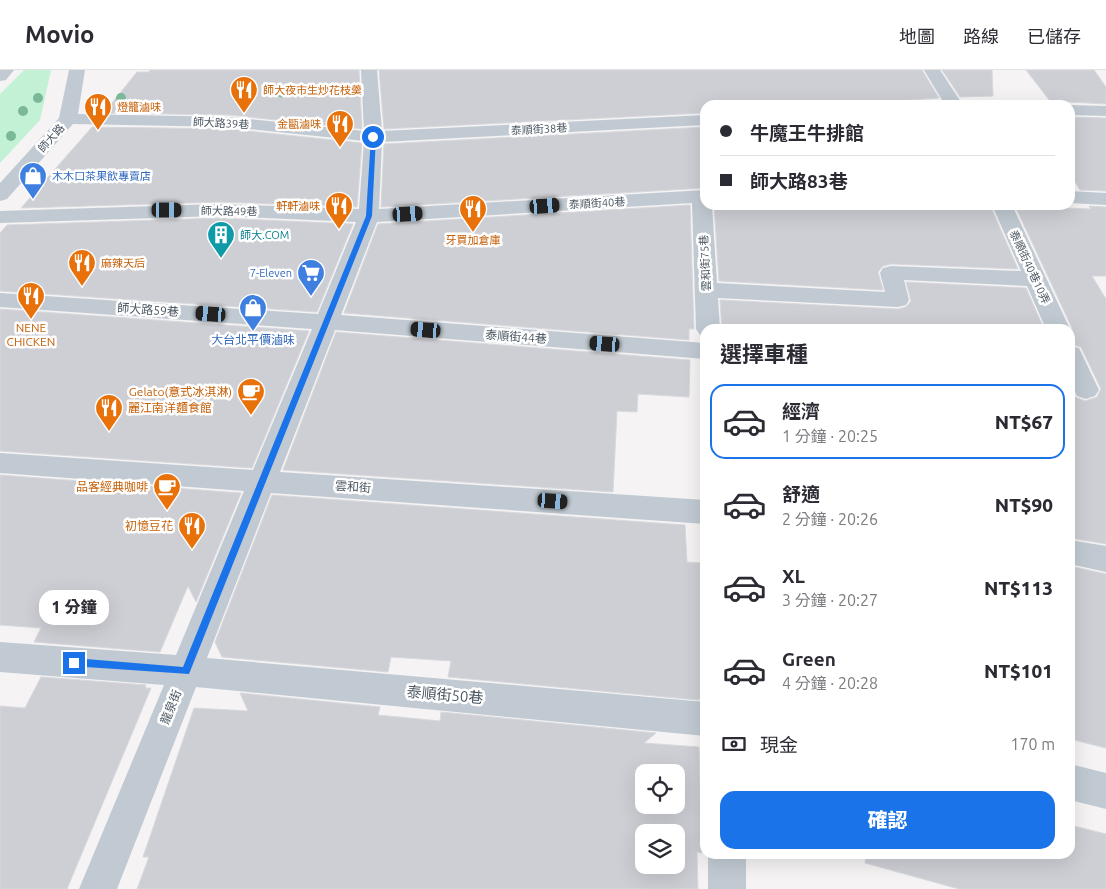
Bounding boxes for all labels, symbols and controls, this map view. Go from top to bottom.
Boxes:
text: Movio [25,21,95,48]
text: 地圖 [899,26,935,46]
text: 路線 [963,26,999,46]
text: 已儲存 [1027,26,1081,46]
restaurant icon: 師大夜市生炒花枝羹 [229,75,259,114]
place label: 師大夜市生炒花枝羹 [263,84,362,96]
restaurant icon: 燈籠滷味 [83,92,113,131]
place label: 燈籠滷味 [117,101,161,113]
restaurant icon: 金甌滷味 [325,109,355,148]
street label: 師大路39巷 [193,116,249,130]
place label: 金甌滷味 [277,118,321,130]
street label: 師大路 [36,122,66,154]
street label: 泰順街38巷 [511,122,567,136]
text: 牛魔王牛排館 [750,122,864,144]
route start [362,126,384,148]
shop icon: 木木口茶果飲專賣店 [18,161,48,200]
place label: 木木口茶果飲專賣店 [52,170,151,182]
text: 師大路83巷 [750,170,847,192]
restaurant icon: 軒軒滷味 [324,191,354,230]
restaurant icon: 牙買加倉庫 [458,194,488,233]
street label: 泰順街40巷 [569,196,625,210]
car [529,197,560,215]
place label: 軒軒滷味 [276,200,320,212]
car [152,203,182,218]
street label: 師大路49巷 [201,205,257,217]
car [392,206,423,222]
building icon: 師大.COM [206,220,236,259]
street label: 泰順街40巷10弄 [1008,228,1052,306]
place label: 師大.COM [240,229,289,241]
place label: 牙買加倉庫 [446,234,501,246]
street label: 雲和街75巷 [698,235,712,291]
restaurant icon: 麻辣天后 [67,248,97,287]
place label: 麻辣天后 [101,257,145,269]
supermarket icon: 7-Eleven [296,258,326,297]
place label: 7-Eleven [250,267,292,279]
restaurant icon: NENE CHICKEN [16,281,46,320]
shop icon: 大台北平價滷味 [238,293,268,332]
street label: 師大路59巷 [117,301,179,318]
car [195,305,226,323]
place label: NENE CHICKEN [7,321,55,348]
car [410,321,441,339]
street label: 泰順街44巷 [485,328,547,345]
place label: 大台北平價滷味 [211,333,295,346]
car [589,335,620,353]
text: 選擇車種 [720,341,808,366]
cafe icon: Gelato(意式冰淇淋) [236,377,266,416]
place label: Gelato(意式冰淇淋) [129,385,232,399]
restaurant icon: 麗江南洋麵食館 [94,393,124,432]
icon: car [722,399,767,444]
text: 經濟 [782,400,820,422]
place label: 麗江南洋麵食館 [128,401,212,414]
text: NT$67 [995,411,1053,433]
text: 1 分鐘 · 20:25 [782,427,878,445]
cafe icon: 品客經典咖啡 [152,472,182,511]
street label: 雲和街 [335,479,371,494]
place label: 品客經典咖啡 [76,480,148,493]
icon: car [722,482,767,527]
text: 舒適 [782,483,820,505]
car [537,492,568,510]
text: NT$90 [995,494,1053,516]
text: 2 分鐘 · 20:26 [782,510,878,528]
restaurant icon: 初憶豆花 [177,511,207,550]
place label: 初憶豆花 [125,519,173,532]
icon: car [722,565,767,610]
text: XL [782,565,805,587]
text: NT$113 [984,577,1053,599]
callout: 1 分鐘 [39,590,109,626]
text: 3 分鐘 · 20:27 [782,591,878,609]
text: 1 分鐘 [52,598,96,616]
icon: car [722,648,767,693]
text: Green [782,648,836,670]
route end [63,652,85,674]
text: NT$101 [984,660,1053,682]
text: 4 分鐘 · 20:28 [782,674,878,692]
street label: 泰順街50巷 [406,683,484,706]
street label: 龍泉街 [158,688,183,726]
icon: cash [720,730,748,758]
text: 現金 [760,734,798,756]
text: 170 m [1010,735,1055,753]
map controls [635,764,685,874]
button: locate [635,764,685,814]
button: 確認 [720,791,1055,849]
button: layers [635,824,685,874]

